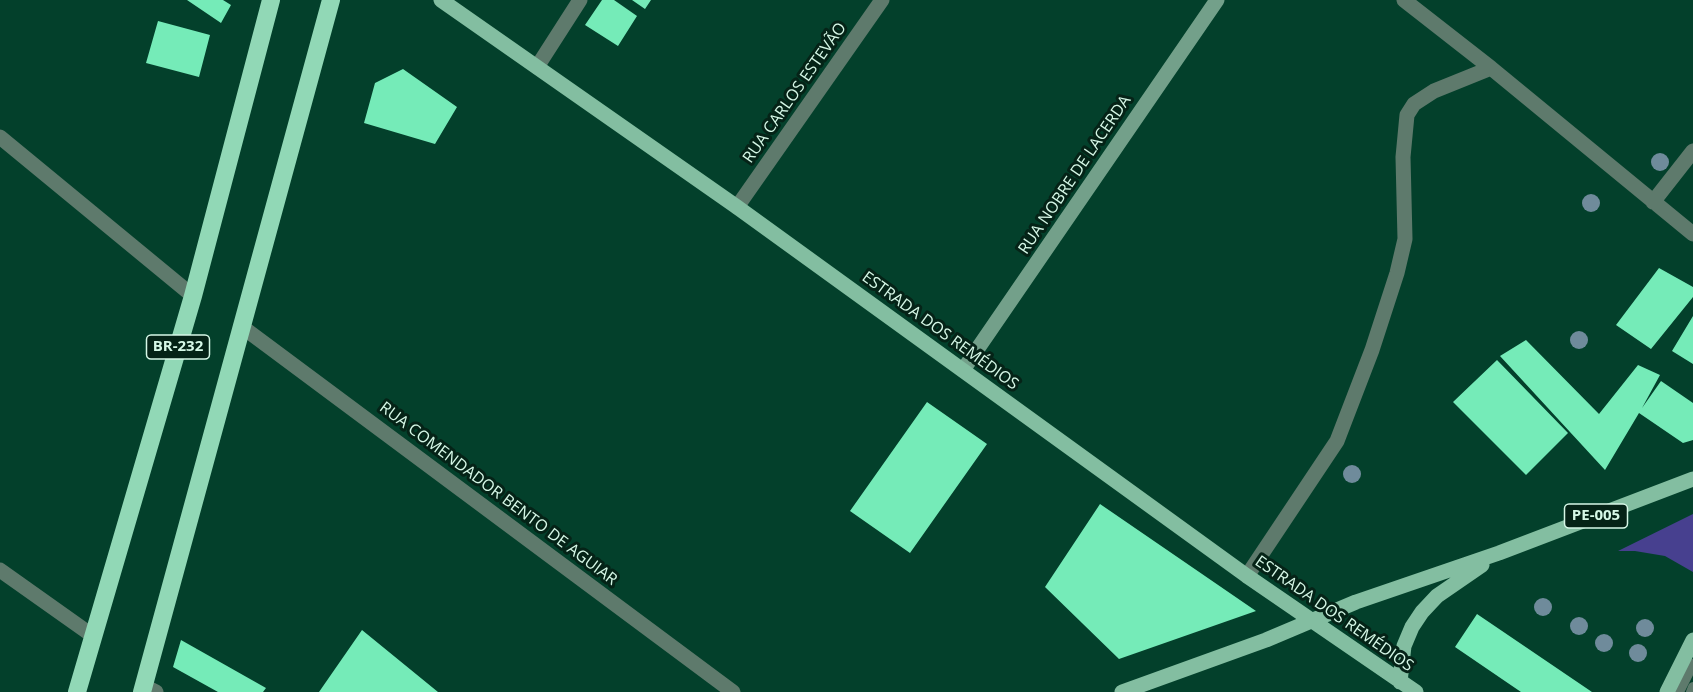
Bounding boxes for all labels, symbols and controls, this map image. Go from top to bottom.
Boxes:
street label: RUA CARLOS ESTEVÃO [739,19,851,167]
street label: RUA NOBRE DE LACERDA [1015,92,1135,258]
street label: ESTRADA DOS REMÉDIOS [858,268,1022,394]
road number: BR-232 [146,335,210,359]
street label: RUA COMENDADOR BENTO DE AGUIAR [375,398,621,590]
road number: PE-005 [1564,504,1628,528]
street label: ESTRADA DOS REMÉDIOS [1251,552,1417,676]

